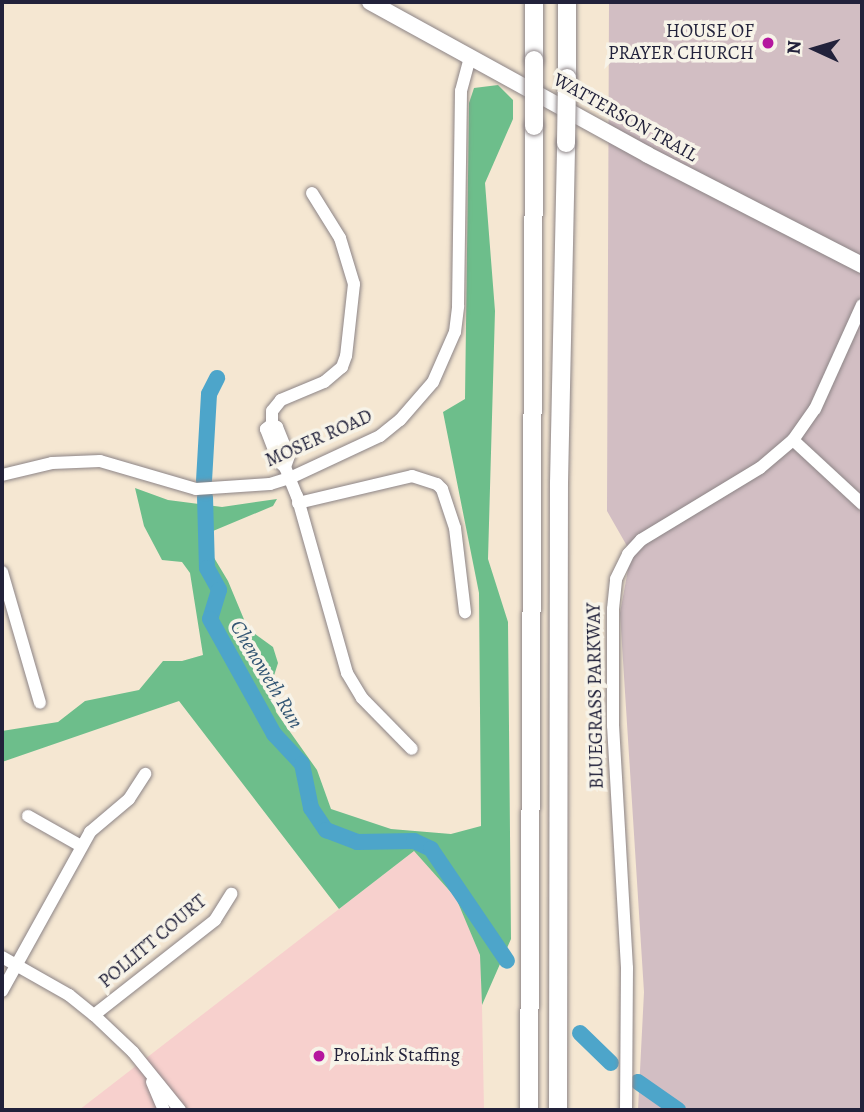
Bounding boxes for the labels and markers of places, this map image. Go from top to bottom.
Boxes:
place label: HOUSE OF PRAYER CHURCH [608,21,754,65]
marker: HOUSE OF PRAYER CHURCH [760,35,776,51]
place label: ProLink Staffing [333,1045,460,1067]
marker: ProLink Staffing [311,1048,327,1064]

